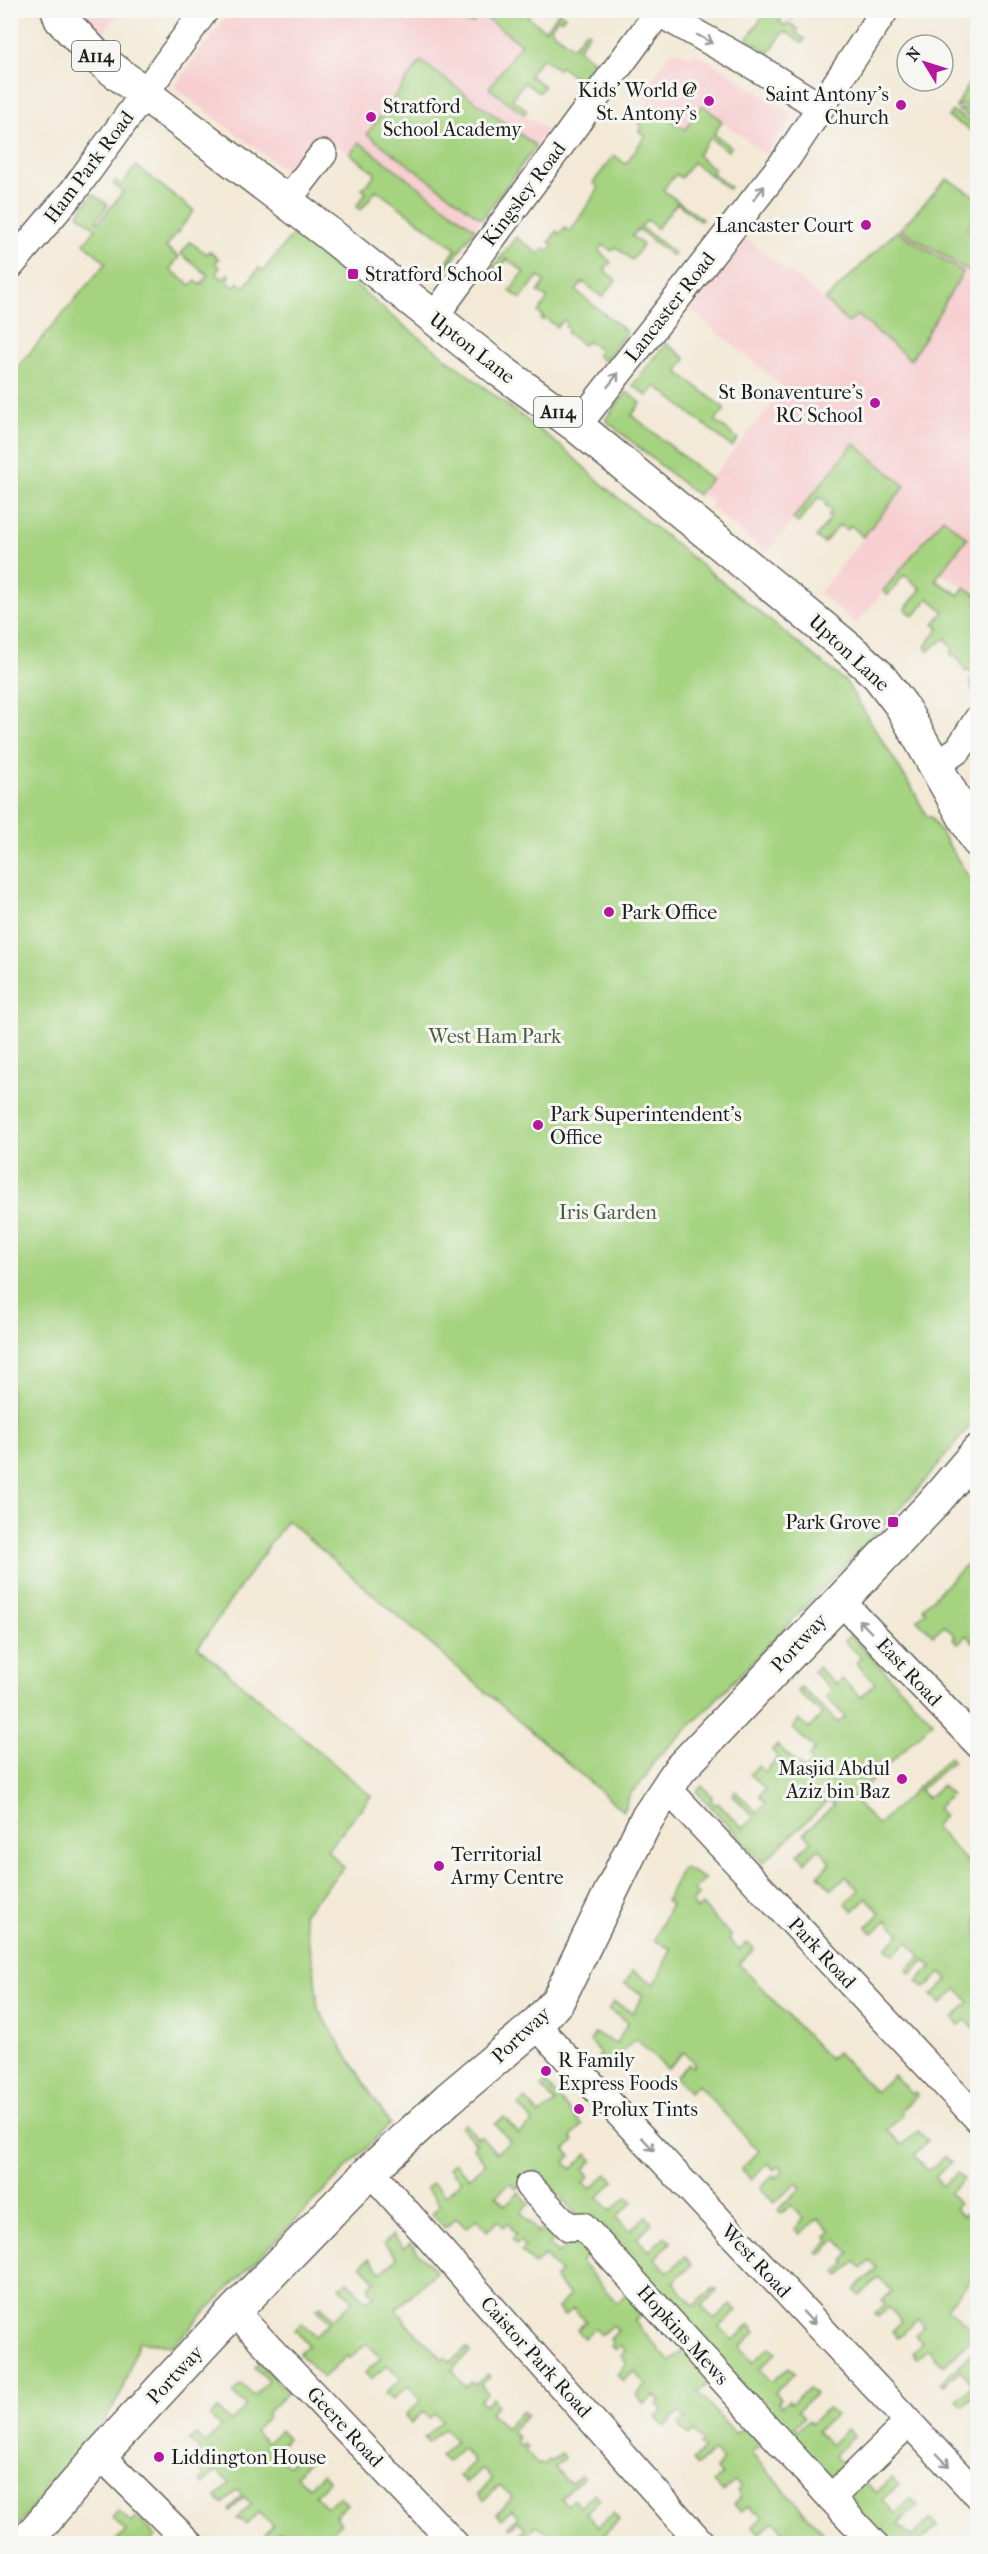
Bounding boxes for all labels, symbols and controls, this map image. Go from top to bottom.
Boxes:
north arrow [895,33,955,93]
one-way arrow [695,34,713,45]
road number: A114 [72,41,120,71]
text: N [902,43,925,65]
place label: Kids' World @ St. Antony's [578,79,697,125]
place label: Saint Antony's Church [765,83,890,129]
marker: Kids' World @ St. Antony's [702,94,716,108]
place label: Stratford School Academy [383,95,523,141]
marker: Saint Antony's Church [894,98,908,112]
street label: Ham Park Road [39,105,139,228]
marker: Stratford School Academy [364,110,378,124]
street label: Kingsley Road [477,136,571,251]
one-way arrow [753,186,766,202]
place label: Lancaster Court [715,214,854,237]
marker: Lancaster Court [859,218,873,232]
street label: Lancaster Road [620,247,721,366]
place label: Stratford School [365,263,503,286]
marker: Stratford School [346,267,360,281]
street label: Upton Lane [425,307,519,389]
one-way arrow [607,372,620,388]
place label: St Bonaventure's RC School [718,381,863,427]
marker: St Bonaventure's RC School [868,396,882,410]
road number: A114 [534,397,582,427]
street label: Upton Lane [804,610,894,696]
place label: Park Office [621,901,717,924]
marker: Park Office [602,905,616,919]
park label: West Ham Park [428,1025,562,1048]
place label: Park Superintendent's Office [550,1103,742,1149]
marker: Park Superintendent's Office [531,1118,545,1132]
park label: Iris Garden [559,1201,657,1224]
place label: Park Grove [785,1511,881,1534]
marker: Park Grove [886,1515,900,1529]
street label: Portway [766,1608,833,1677]
one-way arrow [858,1618,872,1633]
street label: East Road [872,1633,947,1712]
place label: Masjid Abdul Aziz bin Baz [778,1757,890,1803]
marker: Masjid Abdul Aziz bin Baz [895,1772,909,1786]
place label: Territorial Army Centre [450,1843,564,1889]
marker: Territorial Army Centre [432,1859,446,1873]
street label: Park Road [783,1913,861,1994]
street label: Portway [487,2001,556,2068]
place label: R Family Express Foods [558,2049,678,2095]
marker: R Family Express Foods [539,2064,553,2078]
place label: Prolux Tints [591,2098,698,2121]
marker: Prolux Tints [572,2102,586,2116]
one-way arrow [640,2137,655,2152]
street label: West Road [716,2219,796,2303]
street label: Hopkins Mews [632,2281,734,2389]
street label: Caistor Park Road [476,2292,597,2423]
one-way arrow [802,2310,817,2325]
street label: Portway [142,2340,209,2409]
street label: Geere Road [302,2382,389,2473]
place label: Liddington House [171,2446,326,2469]
marker: Liddington House [152,2450,166,2464]
one-way arrow [936,2452,950,2467]

